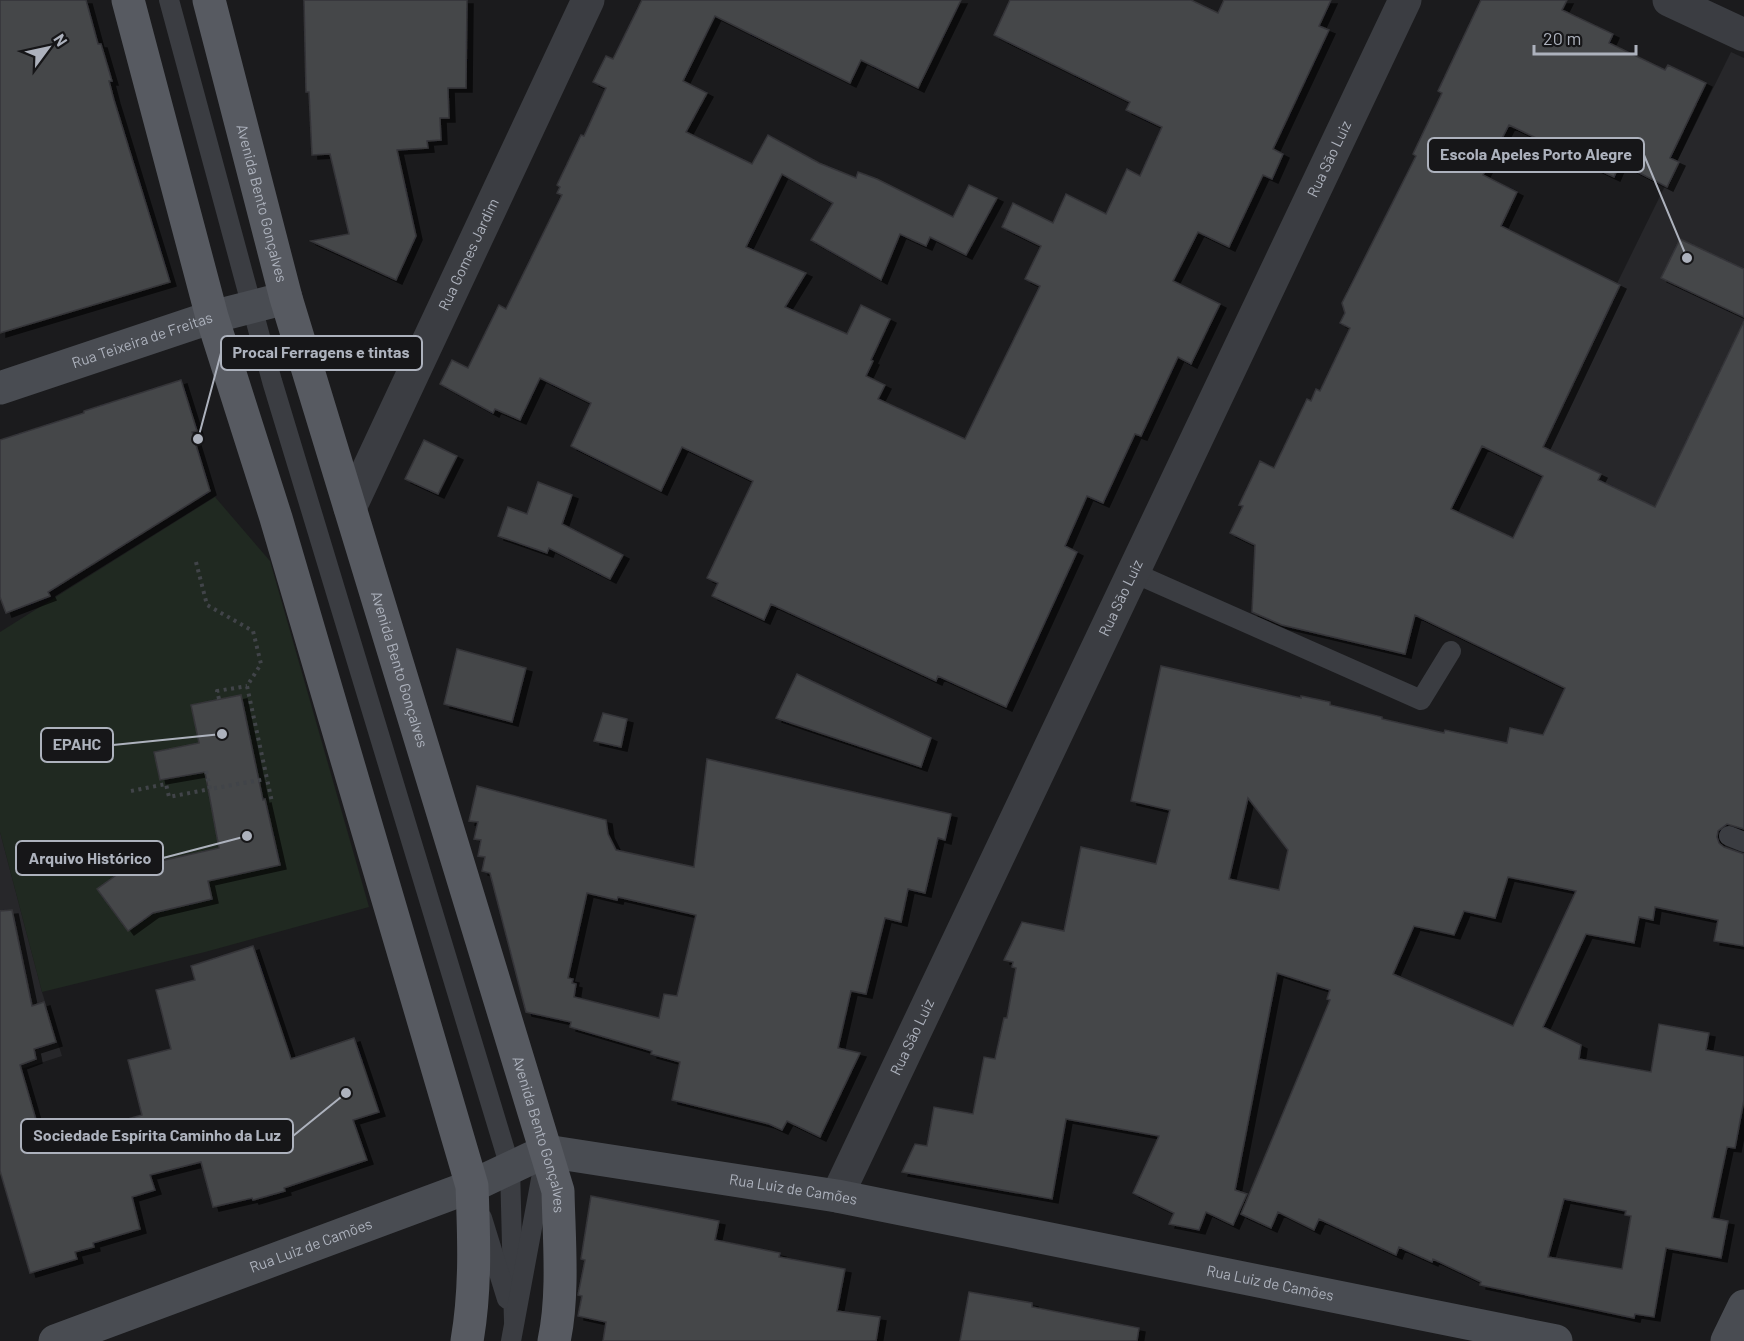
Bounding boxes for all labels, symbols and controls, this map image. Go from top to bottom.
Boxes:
north arrow [18,18,78,78]
scale bar [1534,18,1636,56]
text: 20 m [1543,27,1581,49]
text: N [50,30,72,49]
street label: Rua São Luiz [1303,117,1355,200]
street label: Avenida Bento Gonçalves [233,122,292,284]
callout: Escola Apeles Porto Alegre [1428,138,1644,172]
text: Escola Apeles Porto Alegre [1440,144,1632,163]
street label: Rua Gomes Jardim [434,195,502,313]
street label: Rua Teixeira de Freitas [69,308,215,371]
callout: Procal Ferragens e tintas [221,336,422,370]
text: Procal Ferragens e tintas [233,342,409,361]
street label: Rua São Luiz [1094,556,1146,639]
street label: Avenida Bento Gonçalves [368,589,432,749]
callout: EPAHC [41,728,113,762]
text: EPAHC [53,734,102,753]
callout: Arquivo Histórico [16,841,163,875]
text: Arquivo Histórico [29,848,151,867]
street label: Rua São Luiz [886,995,938,1078]
street label: Avenida Bento Gonçalves [509,1054,569,1213]
callout: Sociedade Espírita Caminho da Luz [21,1119,293,1153]
text: Sociedade Espírita Caminho da Luz [33,1125,281,1144]
street label: Rua Luiz de Camões [728,1169,859,1208]
street label: Rua Luiz de Camões [247,1214,374,1276]
street label: Rua Luiz de Camões [1205,1261,1335,1304]

